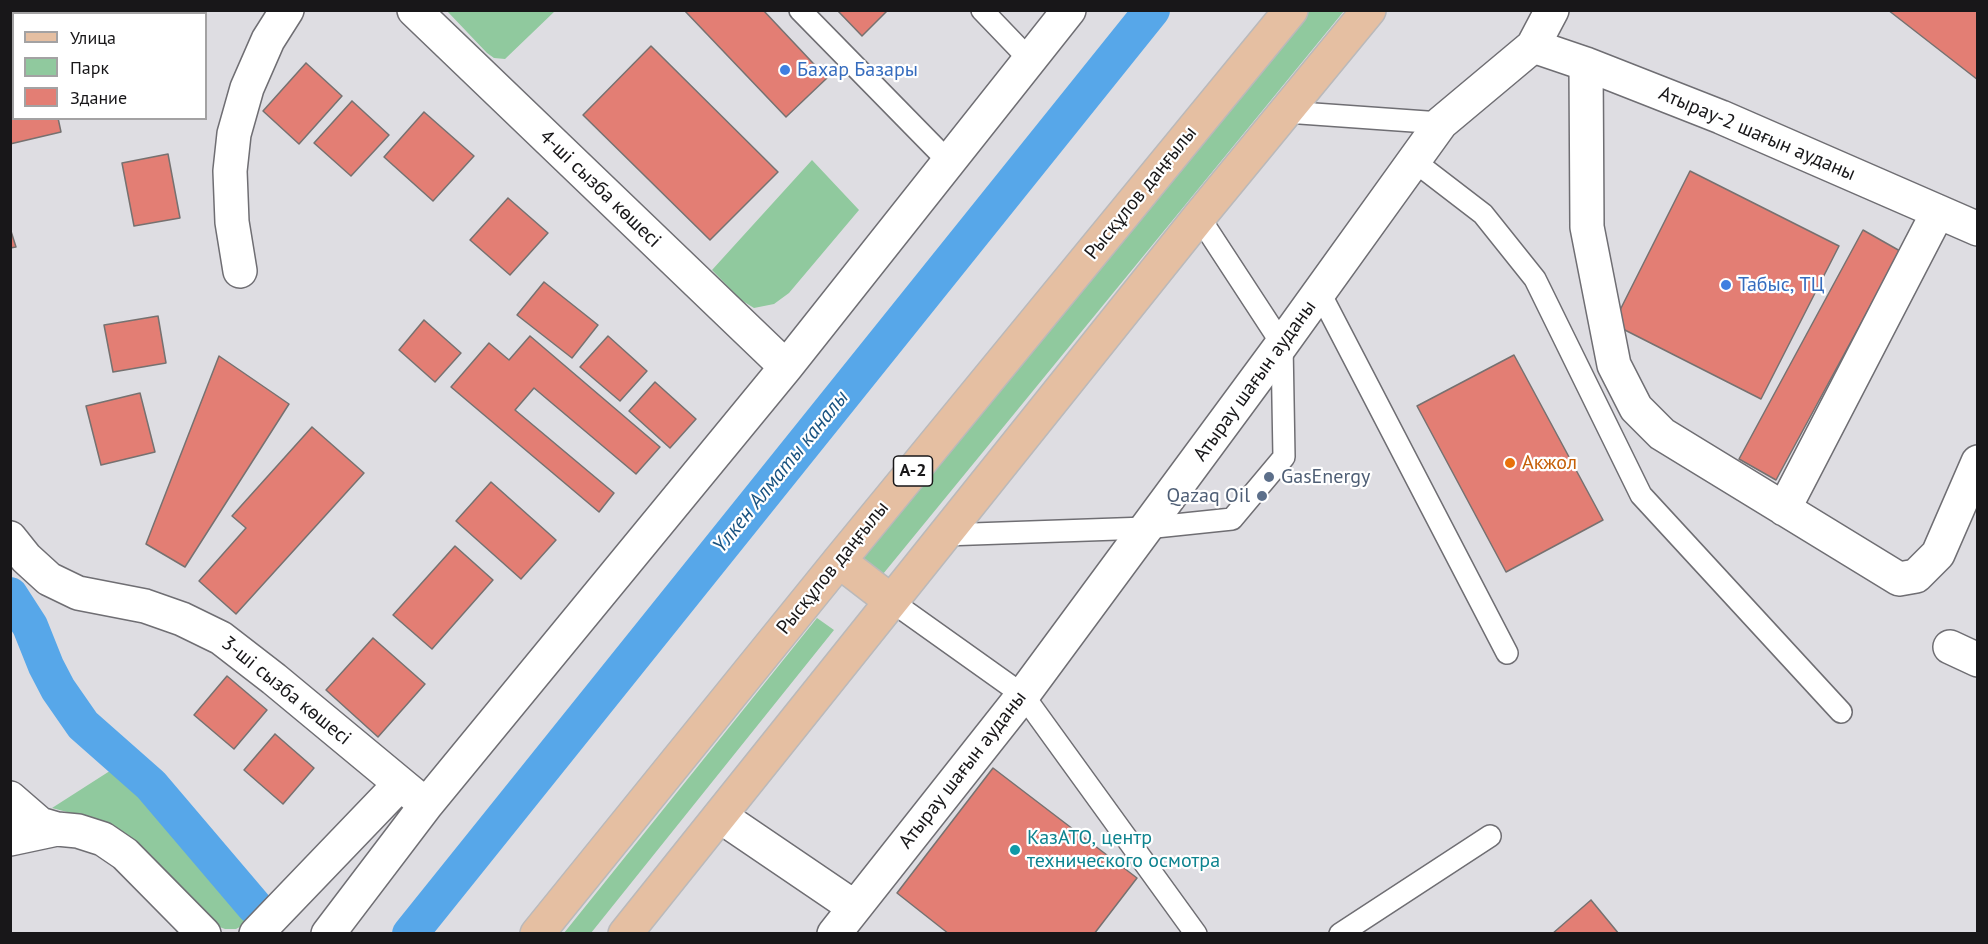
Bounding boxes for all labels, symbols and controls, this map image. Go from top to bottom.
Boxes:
legend [12,12,207,120]
text: Улица [70,26,116,49]
text: Парк [70,56,109,79]
place label: Бахар Базары [797,58,918,82]
marker: Бахар Базары [778,63,792,77]
street label: Атырау-2 шағын ауданы [1655,82,1859,186]
text: Здание [70,86,127,109]
street label: Рысқұлов даңғылы [1080,122,1202,264]
street label: 4-ші сызба көшесі [534,125,666,253]
place label: Табыс, ТЦ [1738,273,1824,297]
marker: Табыс, ТЦ [1719,278,1733,292]
street label: Атырау шағын ауданы [1189,296,1321,466]
water label: Үлкен Алматы каналы [708,386,854,558]
place label: Акжол [1522,451,1577,475]
road number: A-2 [894,456,932,486]
marker: Акжол [1503,456,1517,470]
place label: GasEnergy [1281,465,1370,489]
marker: GasEnergy [1262,470,1276,484]
place label: Qazaq Oil [1167,484,1250,508]
marker: Qazaq Oil [1255,489,1269,503]
street label: Рысқұлов даңғылы [772,497,894,639]
street label: 3-ші сызба көшесі [216,631,356,751]
street label: Атырау шағын ауданы [894,687,1032,853]
place label: КазАТО, центр технического осмотра [1027,826,1220,873]
marker: КазАТО, центр технического осмотра [1008,843,1022,857]

